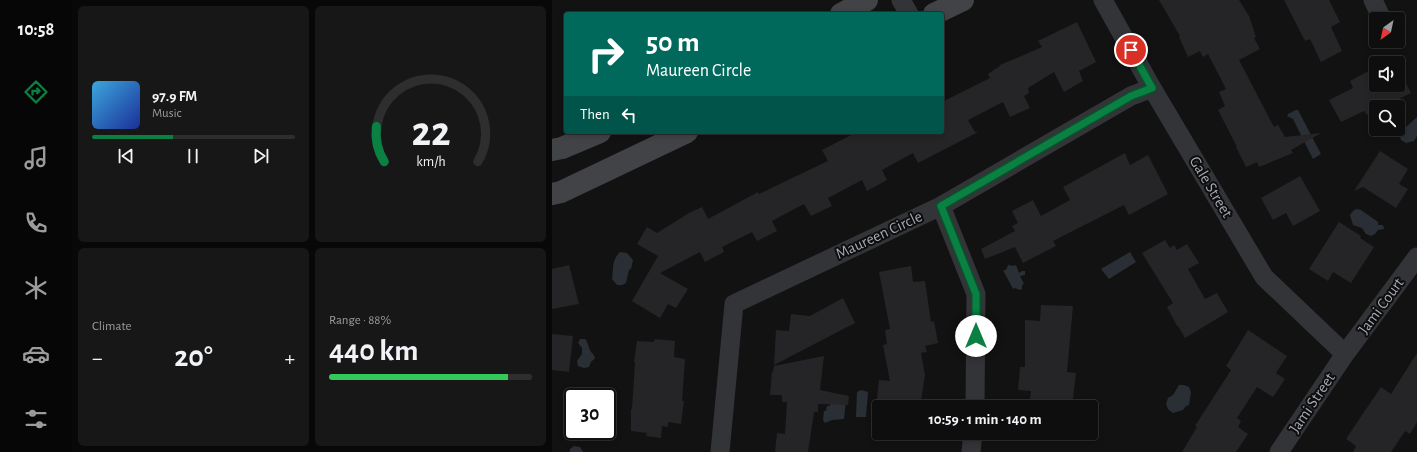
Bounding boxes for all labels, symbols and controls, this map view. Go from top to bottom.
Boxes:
north arrow [1369,12,1405,48]
map controls [1369,12,1405,136]
text: 10:58 [18,21,54,39]
icon: right [580,28,632,80]
text: 50 m [646,29,700,57]
pin [1114,33,1148,67]
icon: arrive [1120,39,1142,61]
button: sound [1369,56,1405,92]
text: Maureen Circle [646,62,751,80]
icon: directions [22,78,50,106]
text: 97.9 FM [152,89,197,104]
button: search [1369,100,1405,136]
icon: left [618,104,640,126]
text: Music [152,107,182,120]
text: Then [580,107,610,122]
text: 22 [411,112,450,153]
icon: music [22,144,50,172]
icon: previous [115,145,137,167]
icon: pause [182,145,204,167]
icon: next [250,145,272,167]
text: km/h [416,154,445,168]
street label: Gale Street [1187,154,1235,220]
street label: Maureen Circle [833,208,925,262]
icon: phone [22,209,50,237]
icon: climate [22,274,50,302]
street label: Jami Court [1355,275,1407,337]
text: Range · 88% [329,314,391,327]
position arrow [955,315,997,357]
text: Climate [92,320,131,333]
text: 440 km [329,336,418,366]
icon: car [22,340,50,368]
text: 20° [174,342,213,372]
text: − [92,347,103,369]
text: + [284,347,295,369]
street label: Jami Street [1286,370,1338,436]
speed limit sign: 30 [564,388,616,440]
icon: filters [22,405,50,433]
text: 10:59 · 1 min · 140 m [928,412,1042,427]

